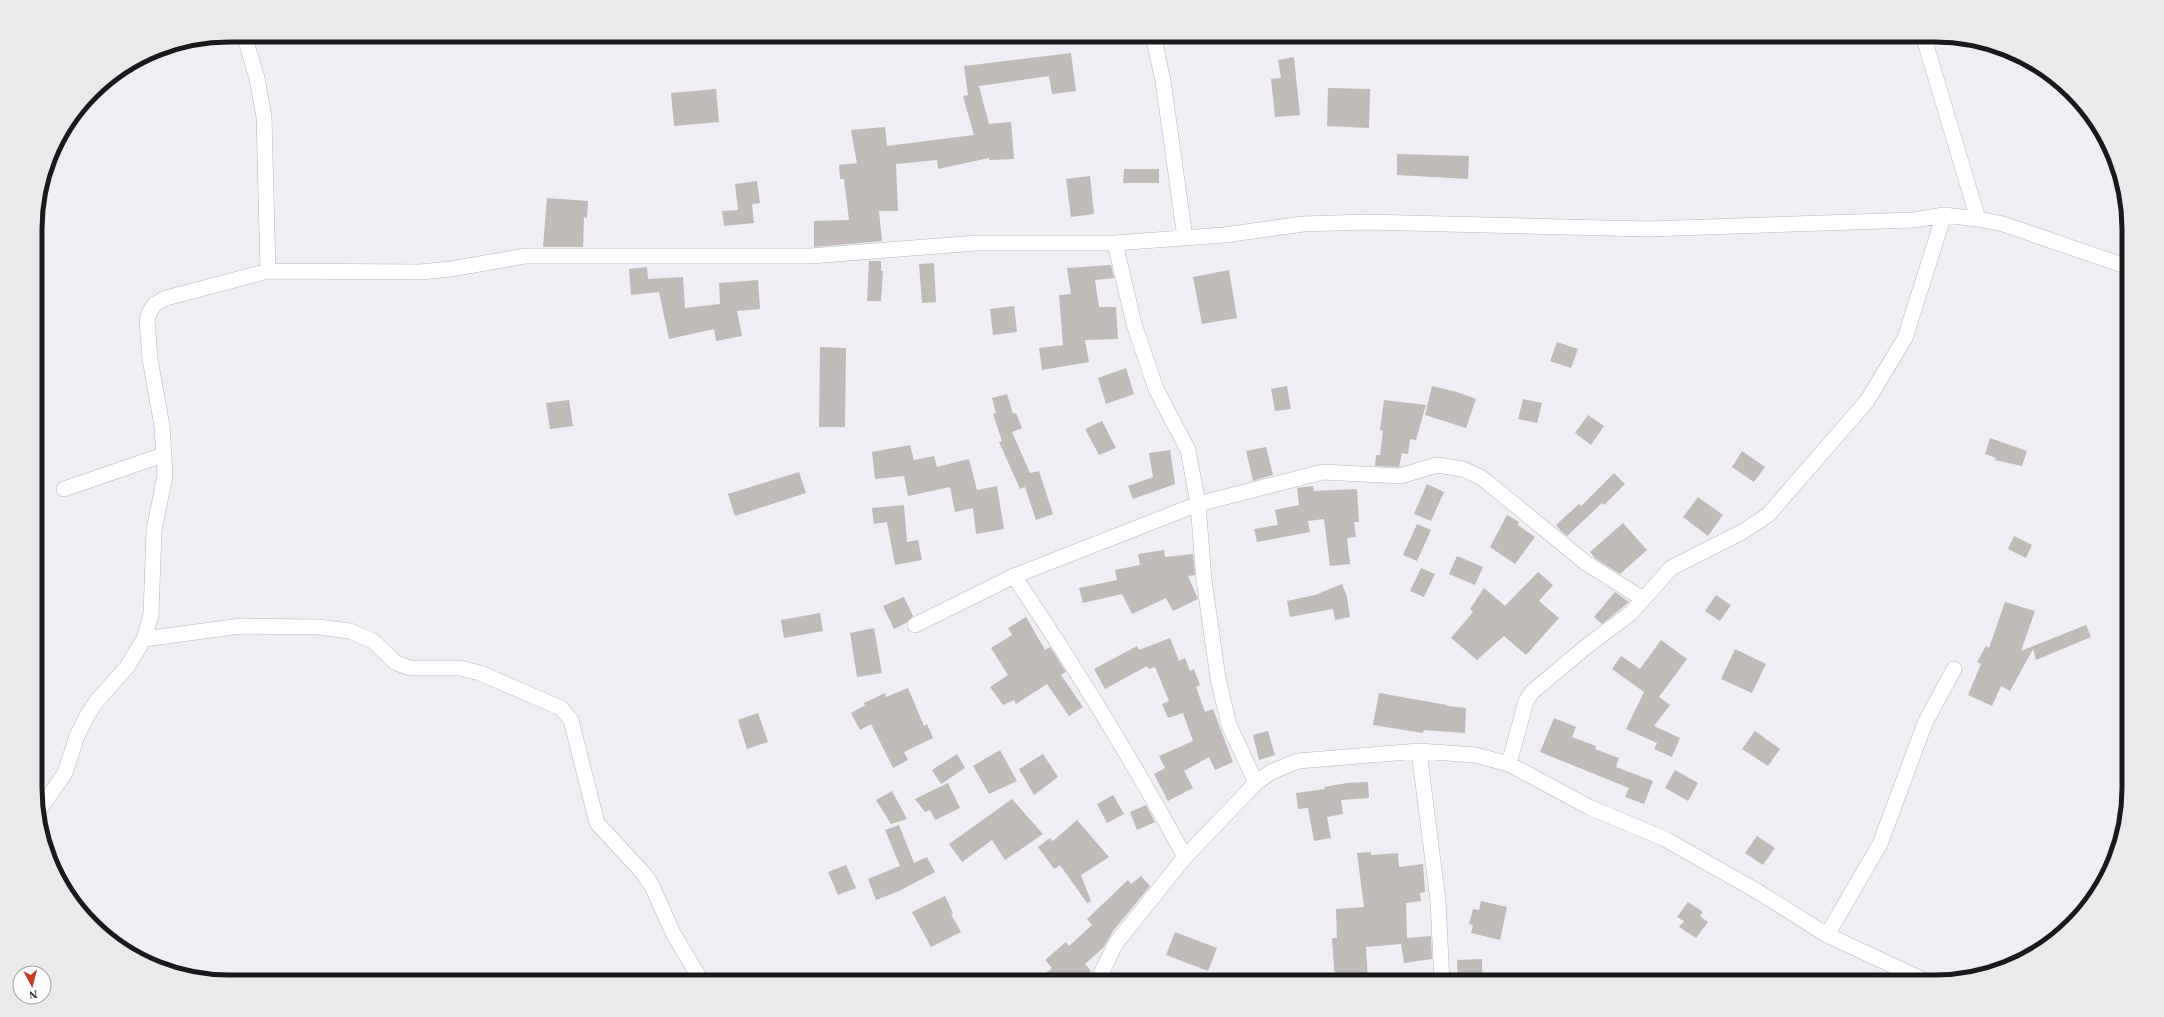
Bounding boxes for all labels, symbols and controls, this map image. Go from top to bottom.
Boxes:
north arrow [12,965,52,1005]
text: N [28,988,38,1001]

